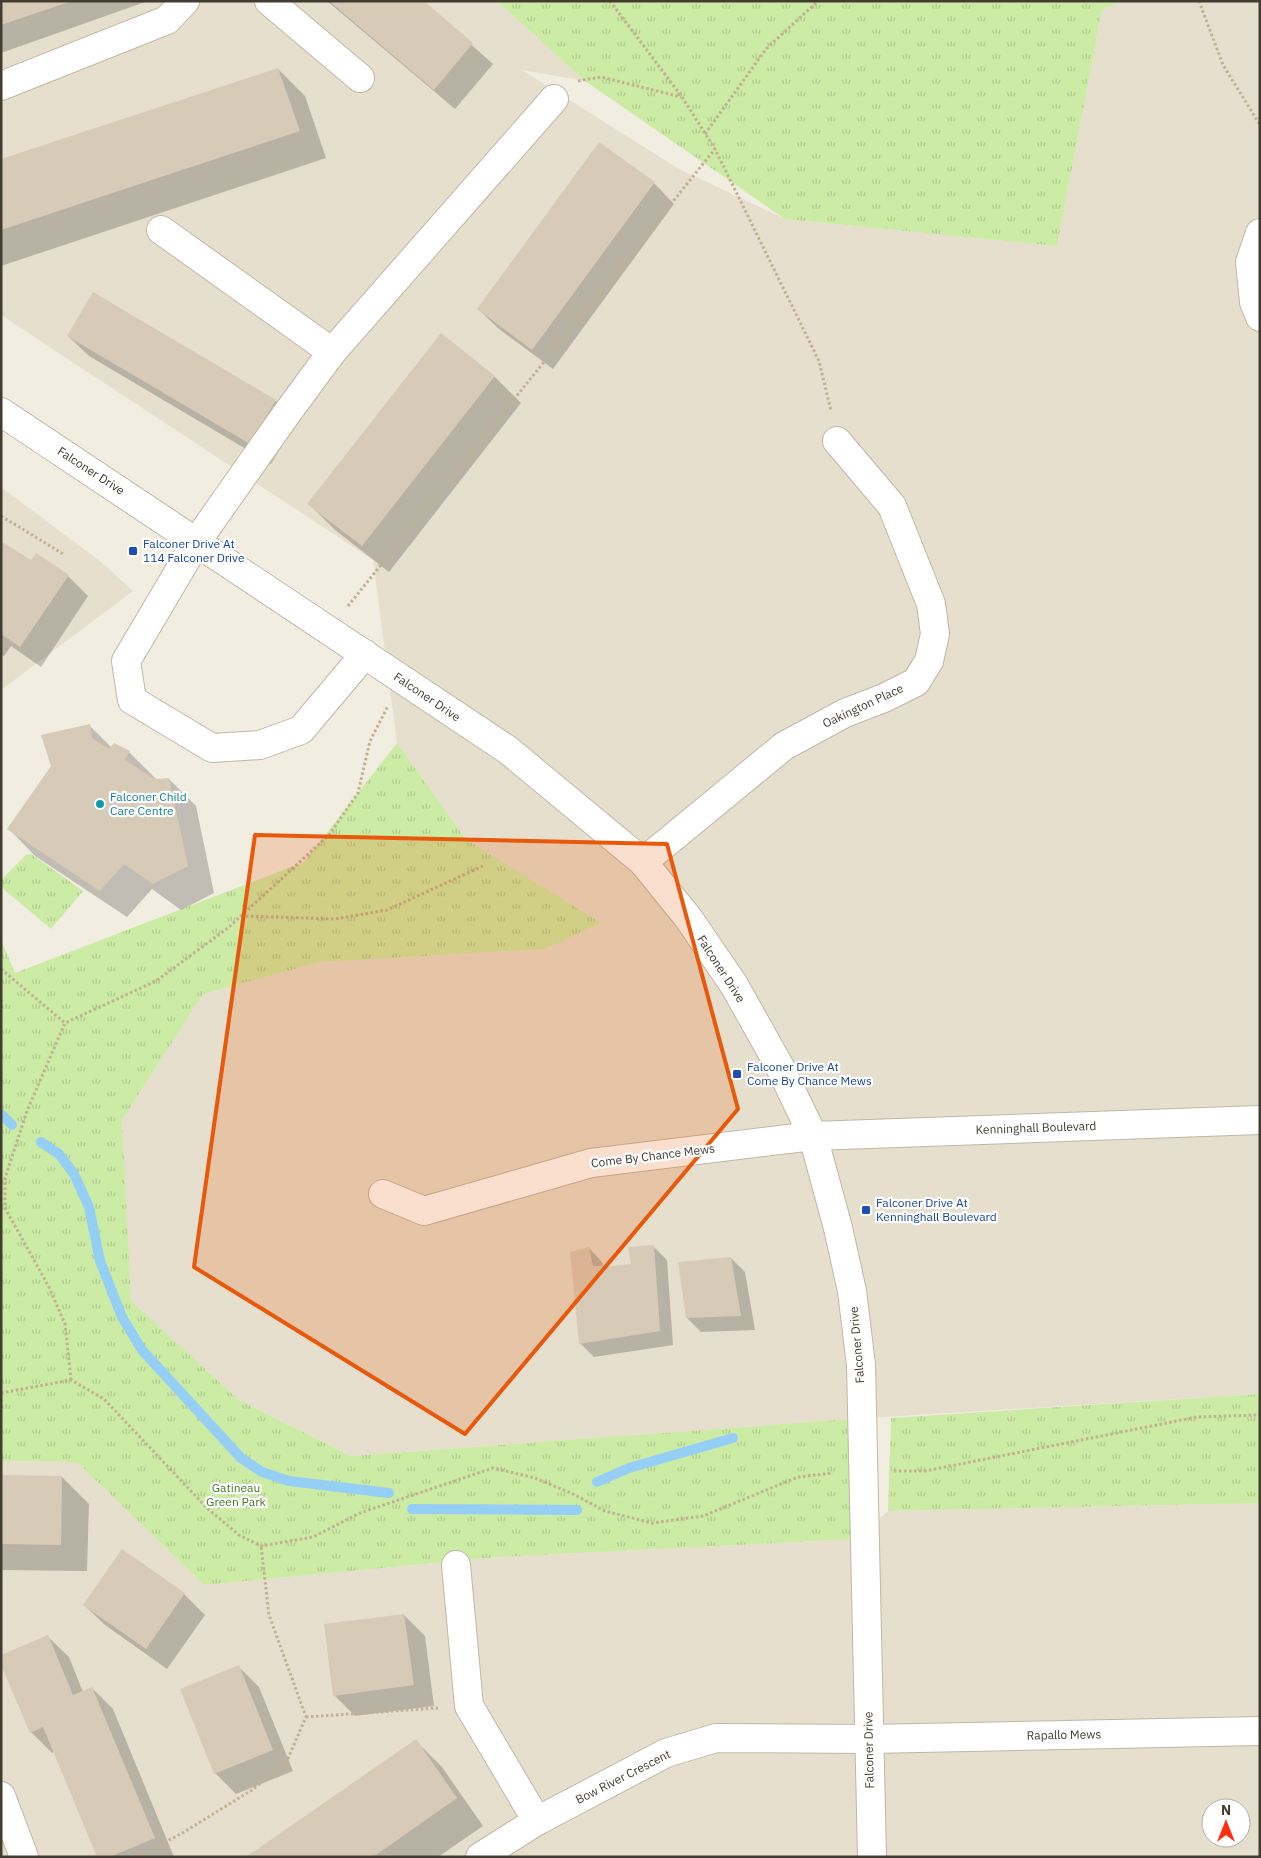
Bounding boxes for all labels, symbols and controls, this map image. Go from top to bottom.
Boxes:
street label: Falconer Drive [55,443,128,498]
place label: Falconer Drive At 114 Falconer Drive [143,536,245,565]
marker: Falconer Drive At 114 Falconer Drive [127,545,139,557]
street label: Falconer Drive [391,669,464,725]
street label: Oakington Place [820,680,906,731]
place label: Falconer Child Care Centre [110,789,187,818]
marker: Falconer Child Care Centre [94,798,106,810]
street label: Falconer Drive [694,932,749,1005]
place label: Falconer Drive At Come By Chance Mews [747,1059,872,1088]
marker: Falconer Drive At Come By Chance Mews [731,1068,743,1080]
street label: Kenninghall Boulevard [975,1118,1097,1137]
street label: Come By Chance Mews [590,1140,716,1171]
place label: Falconer Drive At Kenninghall Boulevard [876,1195,997,1224]
marker: Falconer Drive At Kenninghall Boulevard [860,1204,872,1216]
street label: Falconer Drive [846,1306,867,1384]
park label: Gatineau Green Park [206,1480,267,1509]
street label: Falconer Drive [860,1711,877,1789]
street label: Rapallo Mews [1027,1726,1102,1743]
street label: Bow River Crescent [573,1746,673,1807]
north arrow [1201,1798,1251,1848]
text: N [1221,1801,1231,1819]

